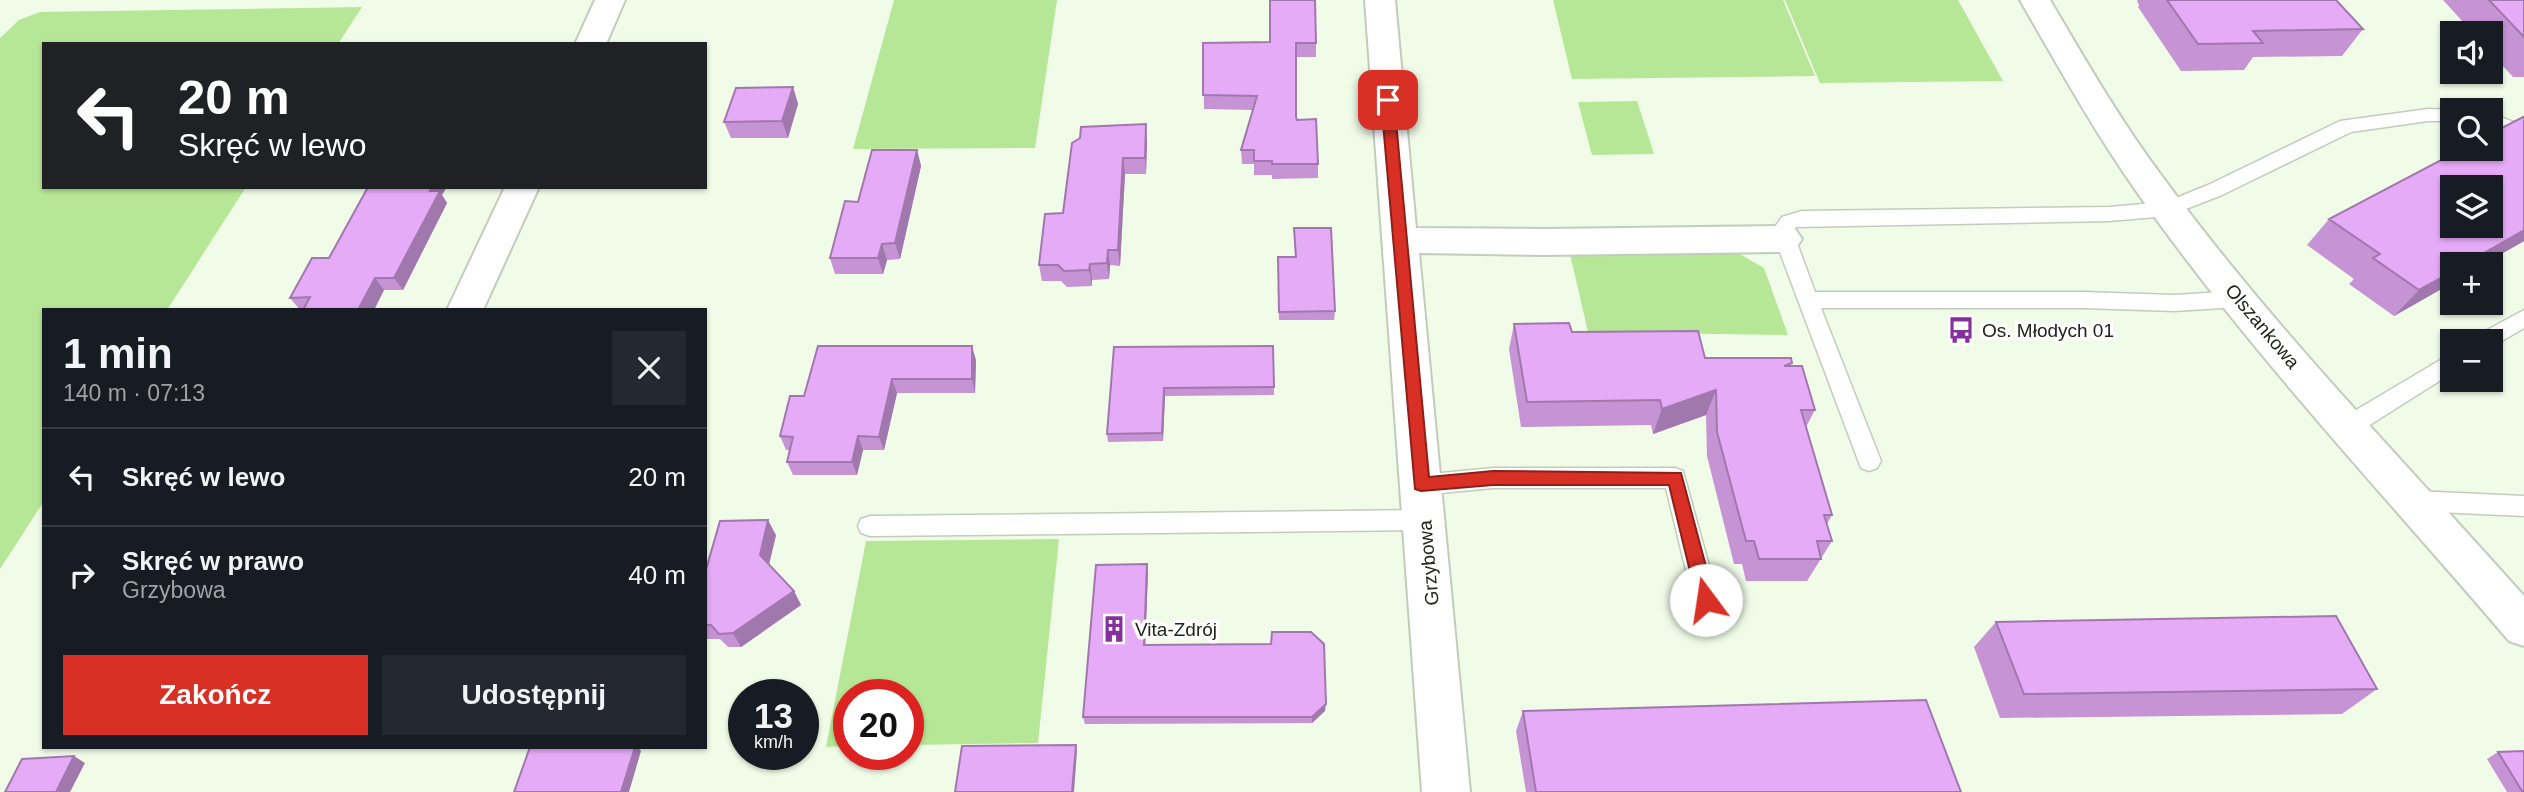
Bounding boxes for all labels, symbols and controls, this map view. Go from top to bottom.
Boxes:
map controls [2440,21,2503,392]
button: sound [2440,21,2503,84]
icon: left [63,70,154,161]
text: 20 m [178,70,290,124]
pin [1358,70,1418,130]
icon: arrive [1369,81,1407,119]
button: search [2440,98,2503,161]
text: Skręć w lewo [178,127,367,163]
button: layers [2440,175,2503,238]
button: + [2440,252,2503,315]
street label: Olszankowa [2221,280,2304,373]
bus stop icon: Os. Młodych 01 [1946,315,1976,345]
place label: Os. Młodych 01 [1982,320,2114,341]
button: − [2440,329,2503,392]
text: 1 min [63,330,173,377]
button: close [612,331,686,405]
text: 140 m · 07:13 [63,380,205,406]
icon: left [63,458,101,496]
text: Skręć w lewo [122,462,285,492]
text: 20 m [628,462,686,492]
street label: Grzybowa [1414,519,1443,606]
text: Skręć w prawo [122,546,304,576]
icon: right [63,556,101,594]
text: 40 m [628,560,686,590]
position arrow [1669,563,1743,637]
text: Grzybowa [122,577,226,603]
building icon: Vita-Zdrój [1099,614,1129,644]
place label: Vita-Zdrój [1135,619,1217,640]
button: Zakończ [63,655,368,735]
button: Udostępnij [382,655,686,735]
speed limit sign: 20 [833,679,924,770]
text: 13 [754,696,793,735]
text: km/h [754,732,793,752]

